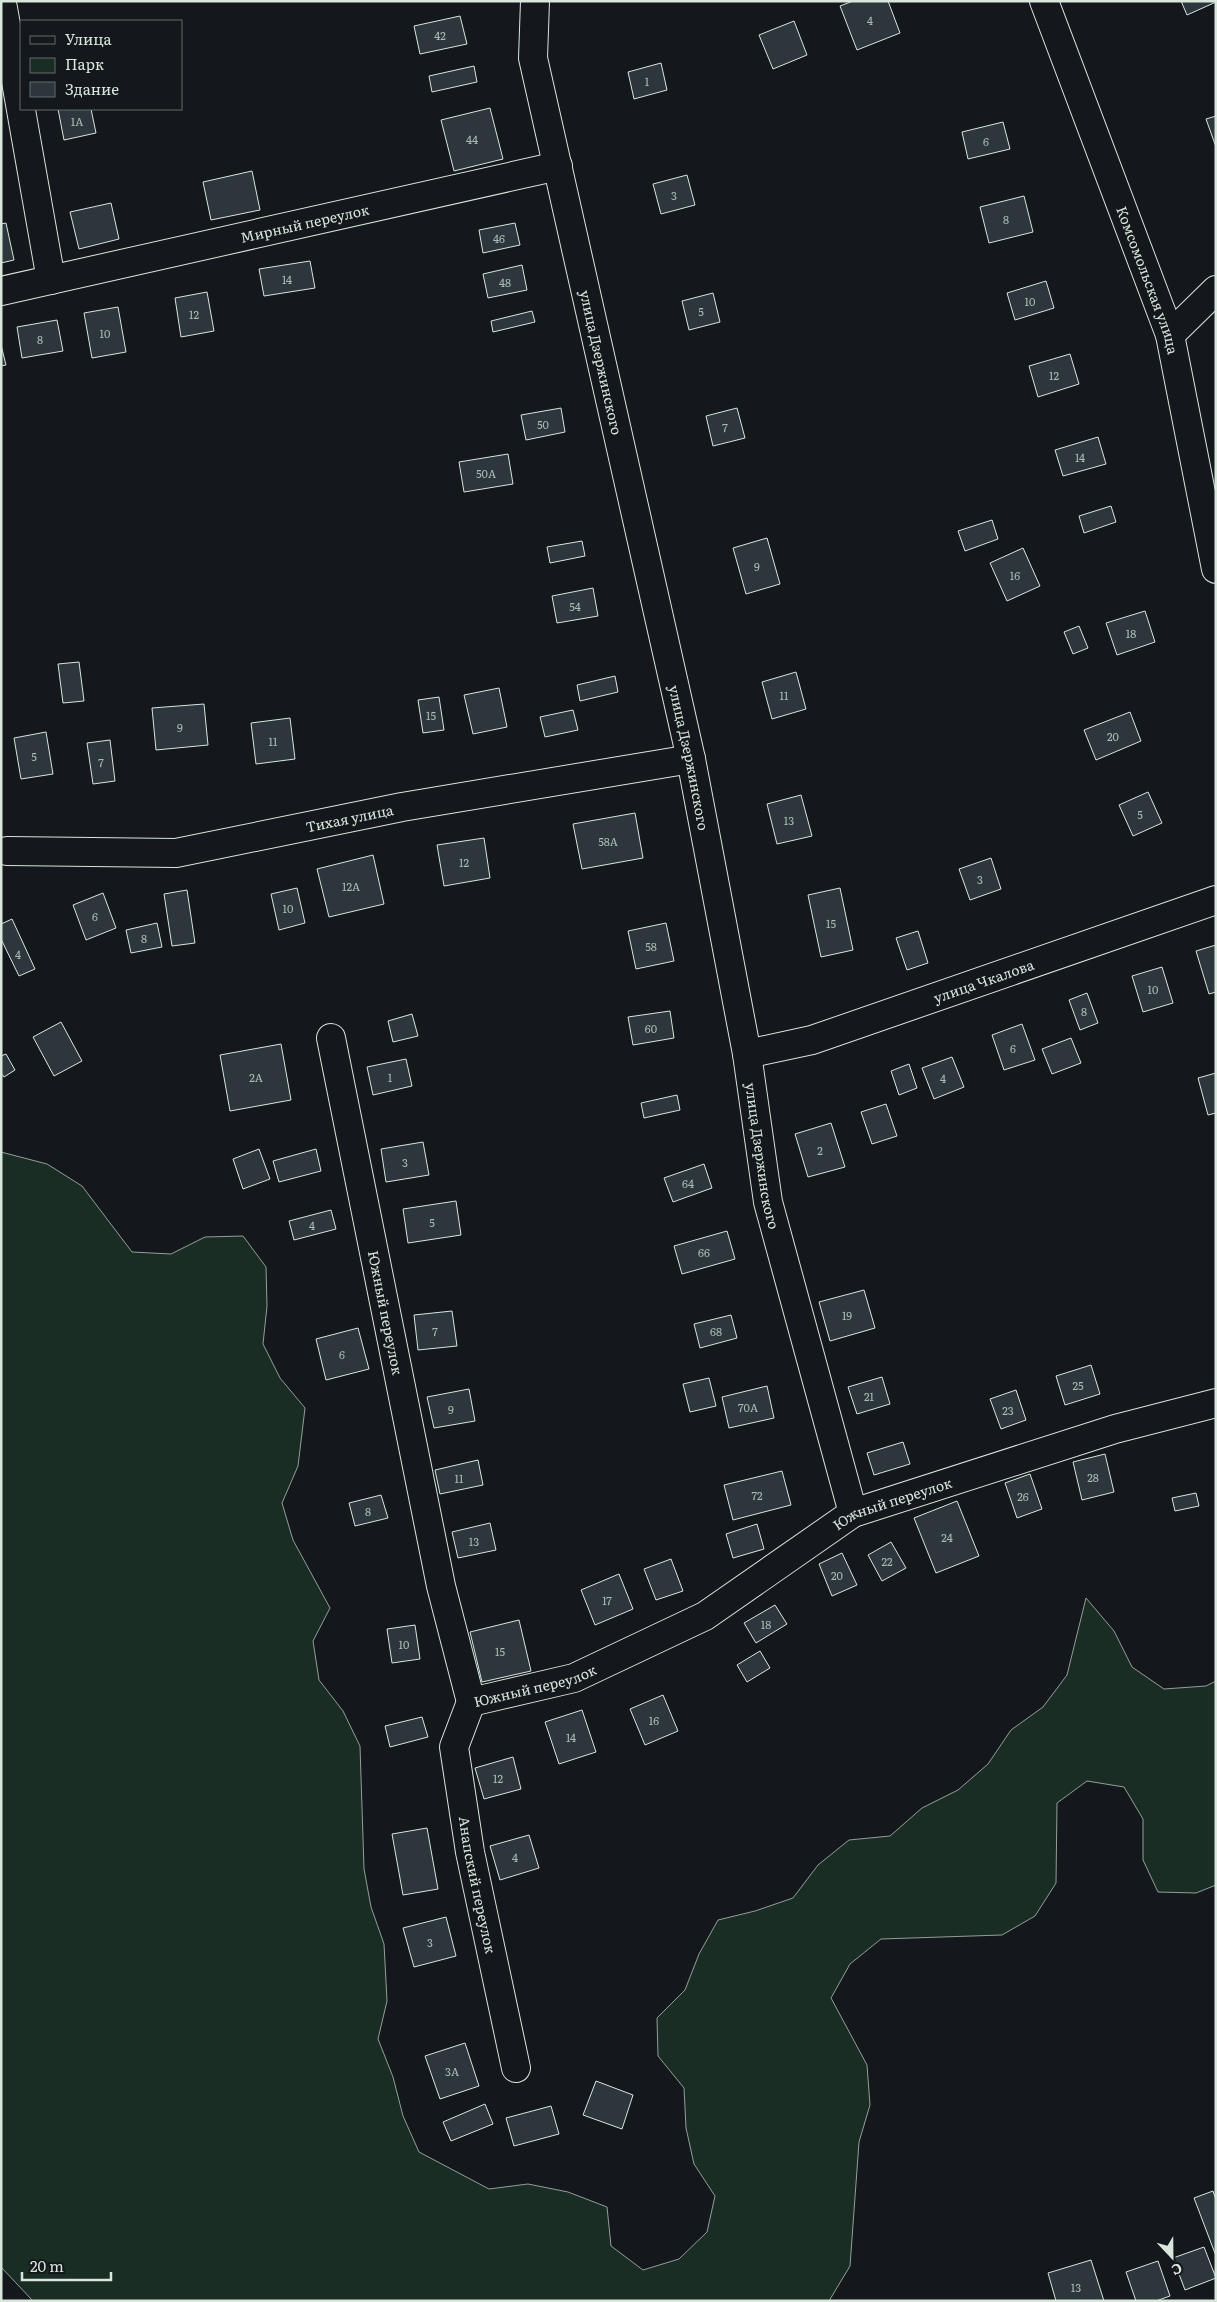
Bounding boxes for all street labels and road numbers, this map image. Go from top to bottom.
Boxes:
street label: Мирный переулок [238,199,371,247]
street label: Комсомольская улица [1112,203,1184,356]
street label: улица Дзержинского [576,288,628,437]
street label: улица Дзержинского [665,683,714,832]
street label: Тихая улица [304,799,395,836]
street label: улица Чкалова [931,954,1037,1007]
street label: улица Дзержинского [741,1081,785,1231]
street label: Южный переулок [364,1249,408,1377]
street label: Южный переулок [828,1472,955,1534]
street label: Южный переулок [472,1659,600,1711]
street label: Анапский переулок [455,1815,501,1956]

